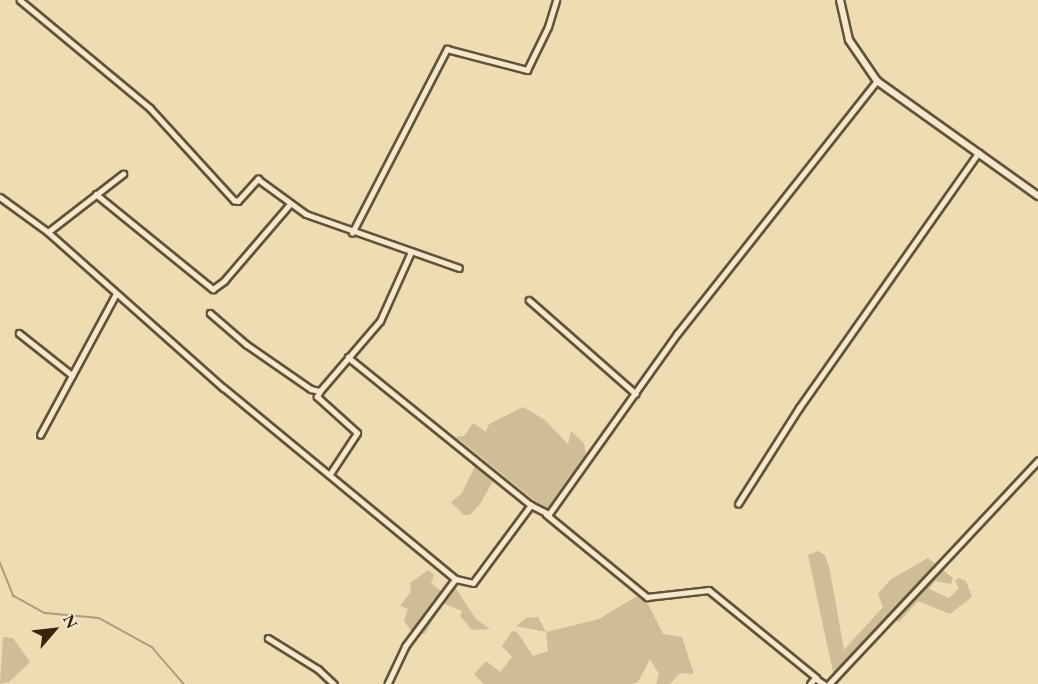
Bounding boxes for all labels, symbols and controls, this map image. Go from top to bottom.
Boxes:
north arrow [24,600,84,660]
text: N [58,611,83,632]

